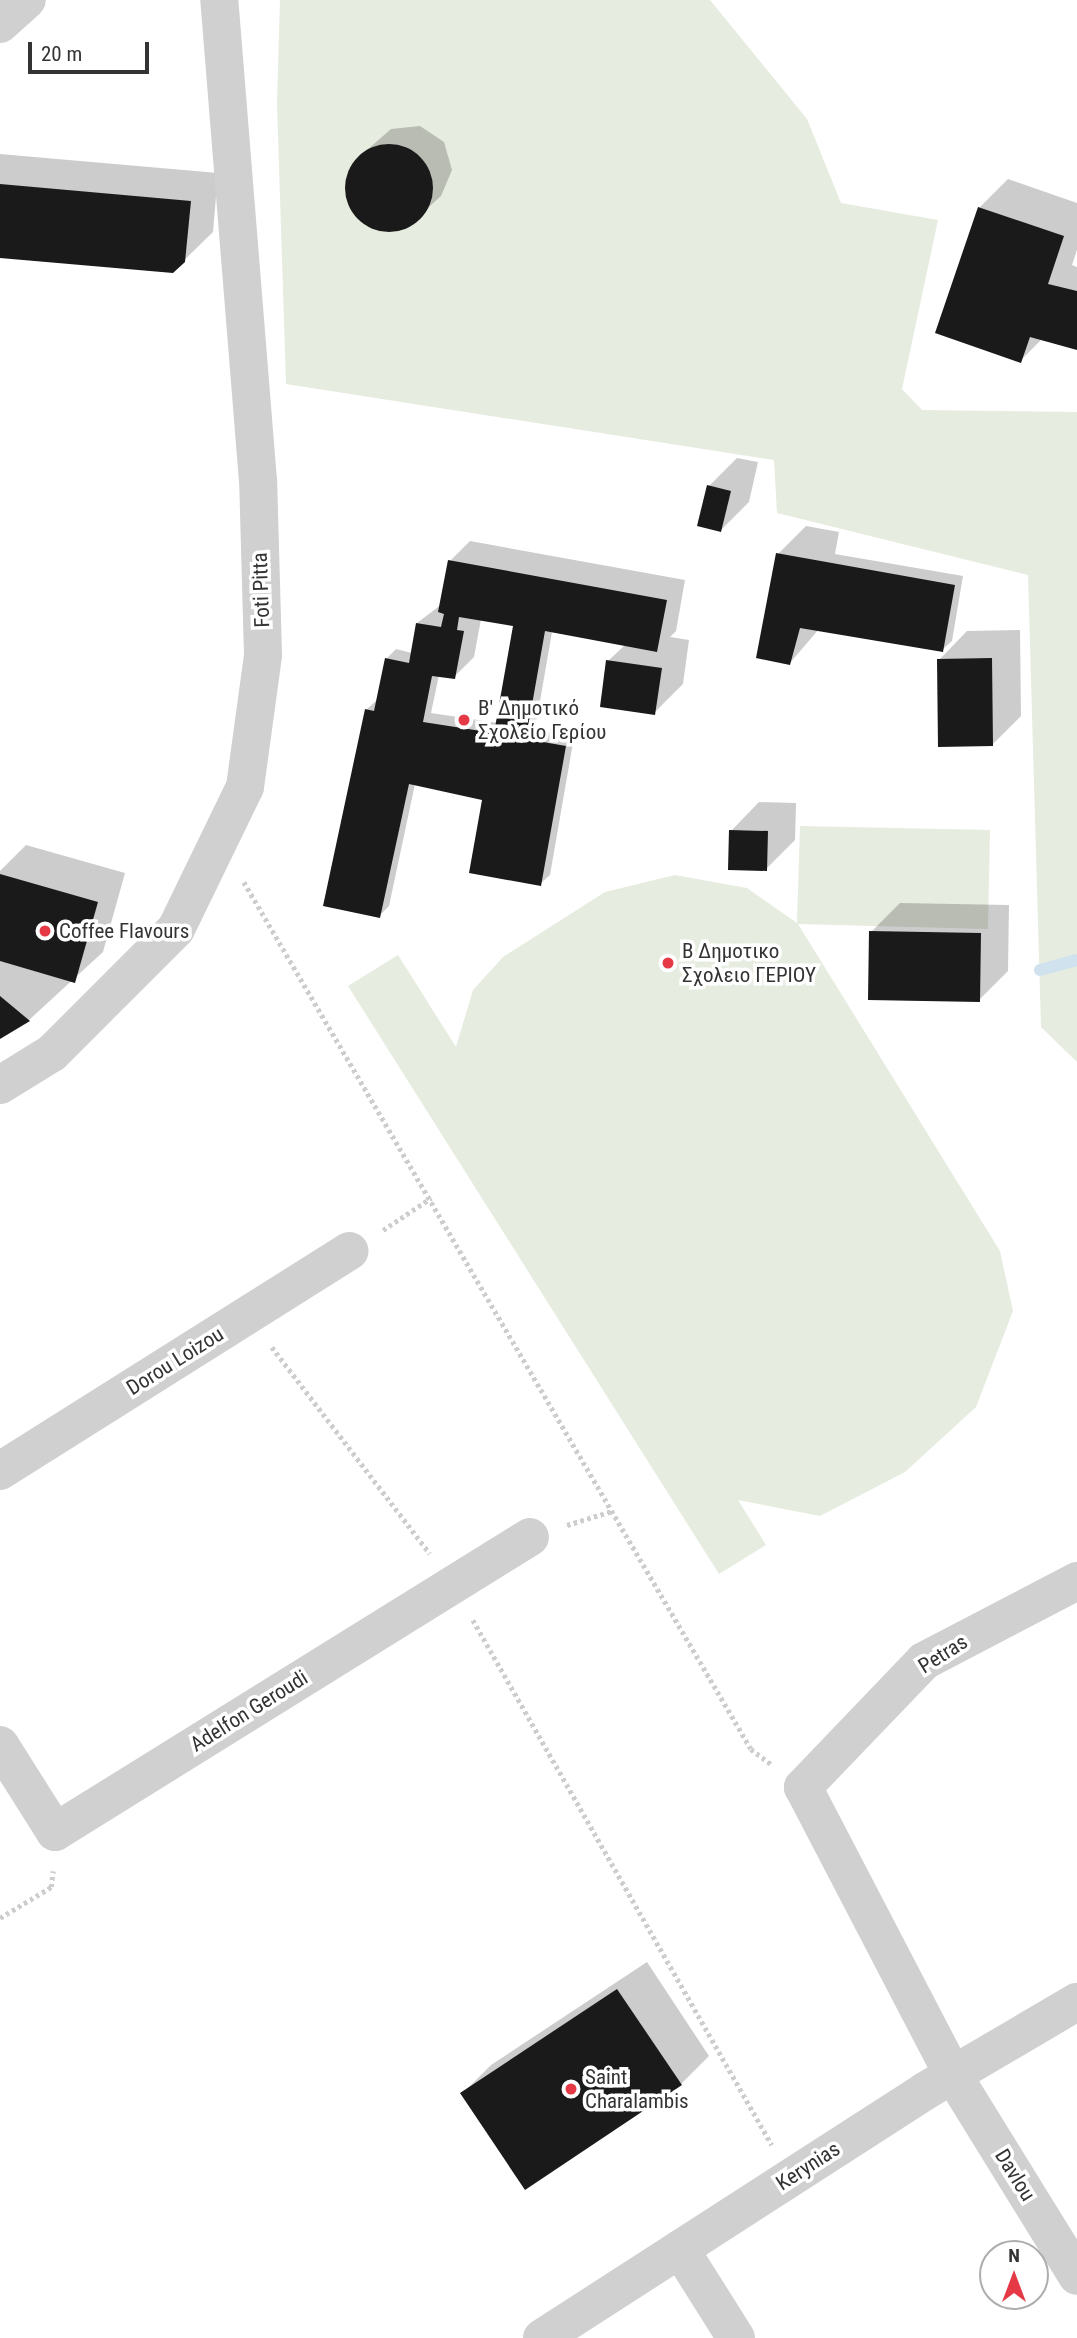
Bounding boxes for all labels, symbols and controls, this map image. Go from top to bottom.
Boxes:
scale bar [32,28,152,72]
text: 20 m [41,42,82,66]
street label: Foti Pitta [247,552,275,628]
place label: Β' Δημοτικό Σχολείο Γερίου [478,695,606,745]
marker: Β' Δημοτικό Σχολείο Γερίου [456,712,472,728]
place label: Coffee Flavours [59,918,189,944]
marker: Coffee Flavours [37,923,53,939]
place label: Β Δημοτικο Σχολειο ΓΕΡΙΟΥ [682,938,816,988]
marker: Β Δημοτικο Σχολειο ΓΕΡΙΟΥ [660,955,676,971]
street label: Dorou Loizou [122,1321,228,1401]
street label: Petras [914,1629,972,1679]
street label: Adelfon Geroudi [186,1665,312,1757]
place label: Saint Charalambis [585,2064,689,2114]
marker: Saint Charalambis [563,2081,579,2097]
street label: Kerynias [771,2136,845,2196]
street label: Davlou [989,2144,1041,2206]
north arrow [979,2240,1049,2310]
text: N [1008,2244,1020,2267]

